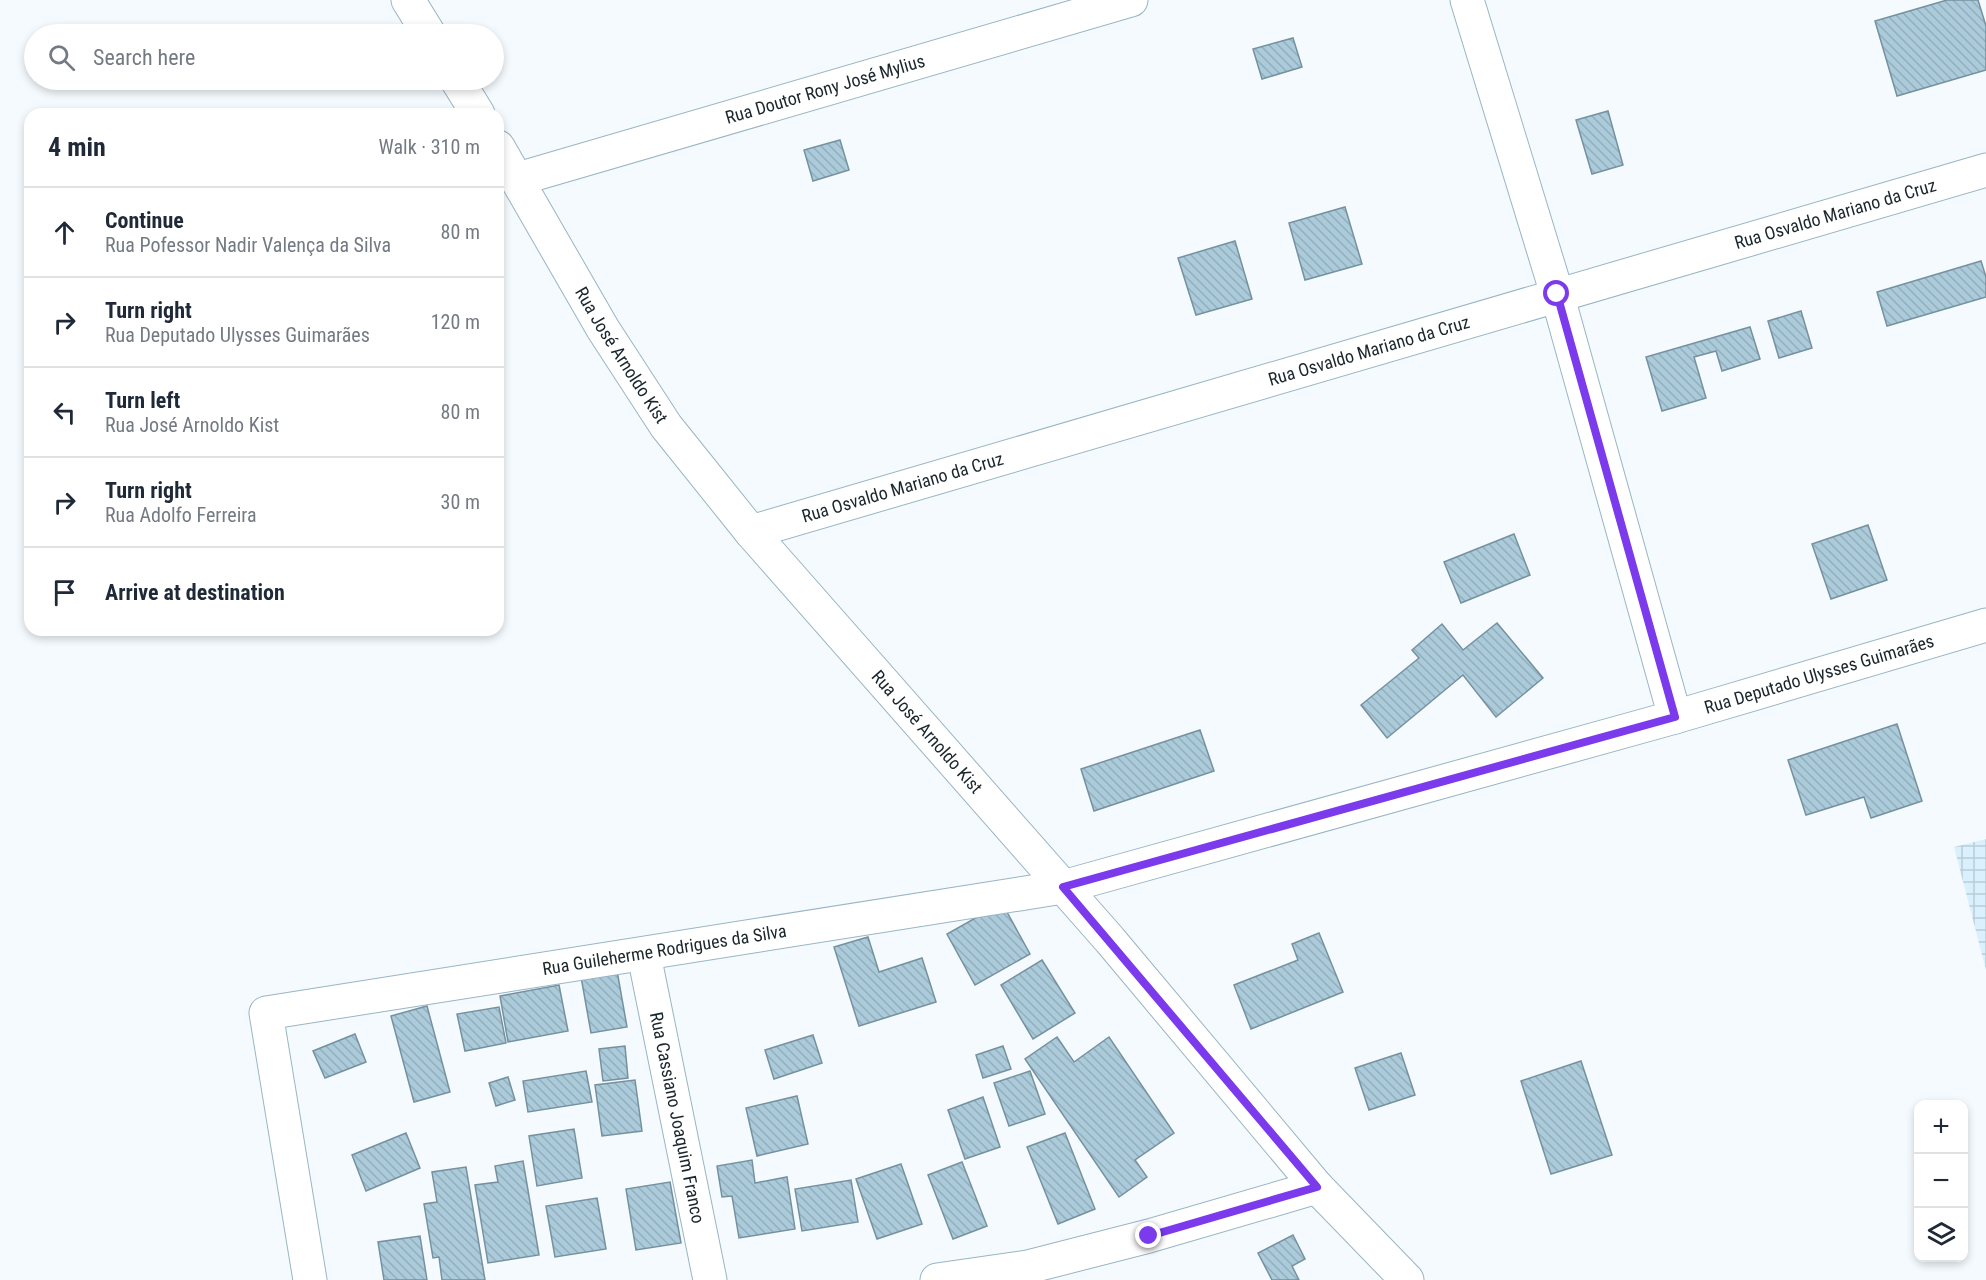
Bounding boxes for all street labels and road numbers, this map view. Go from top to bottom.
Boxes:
street label: Rua Doutor Rony José Mylius [723,50,927,128]
street label: Rua Osvaldo Mariano da Cruz [1732,174,1939,253]
street label: Rua José Arnoldo Kist [571,283,672,427]
street label: Rua Osvaldo Mariano da Cruz [1266,311,1472,390]
street label: Rua Osvaldo Mariano da Cruz [799,448,1006,527]
street label: Rua Deputado Ulysses Guimarães [1702,630,1936,718]
street label: Rua José Arnoldo Kist [868,666,987,798]
street label: Rua Guileherme Rodrigues da Silva [541,920,788,979]
street label: Rua Cassiano Joaquim Franco [646,1010,709,1225]

